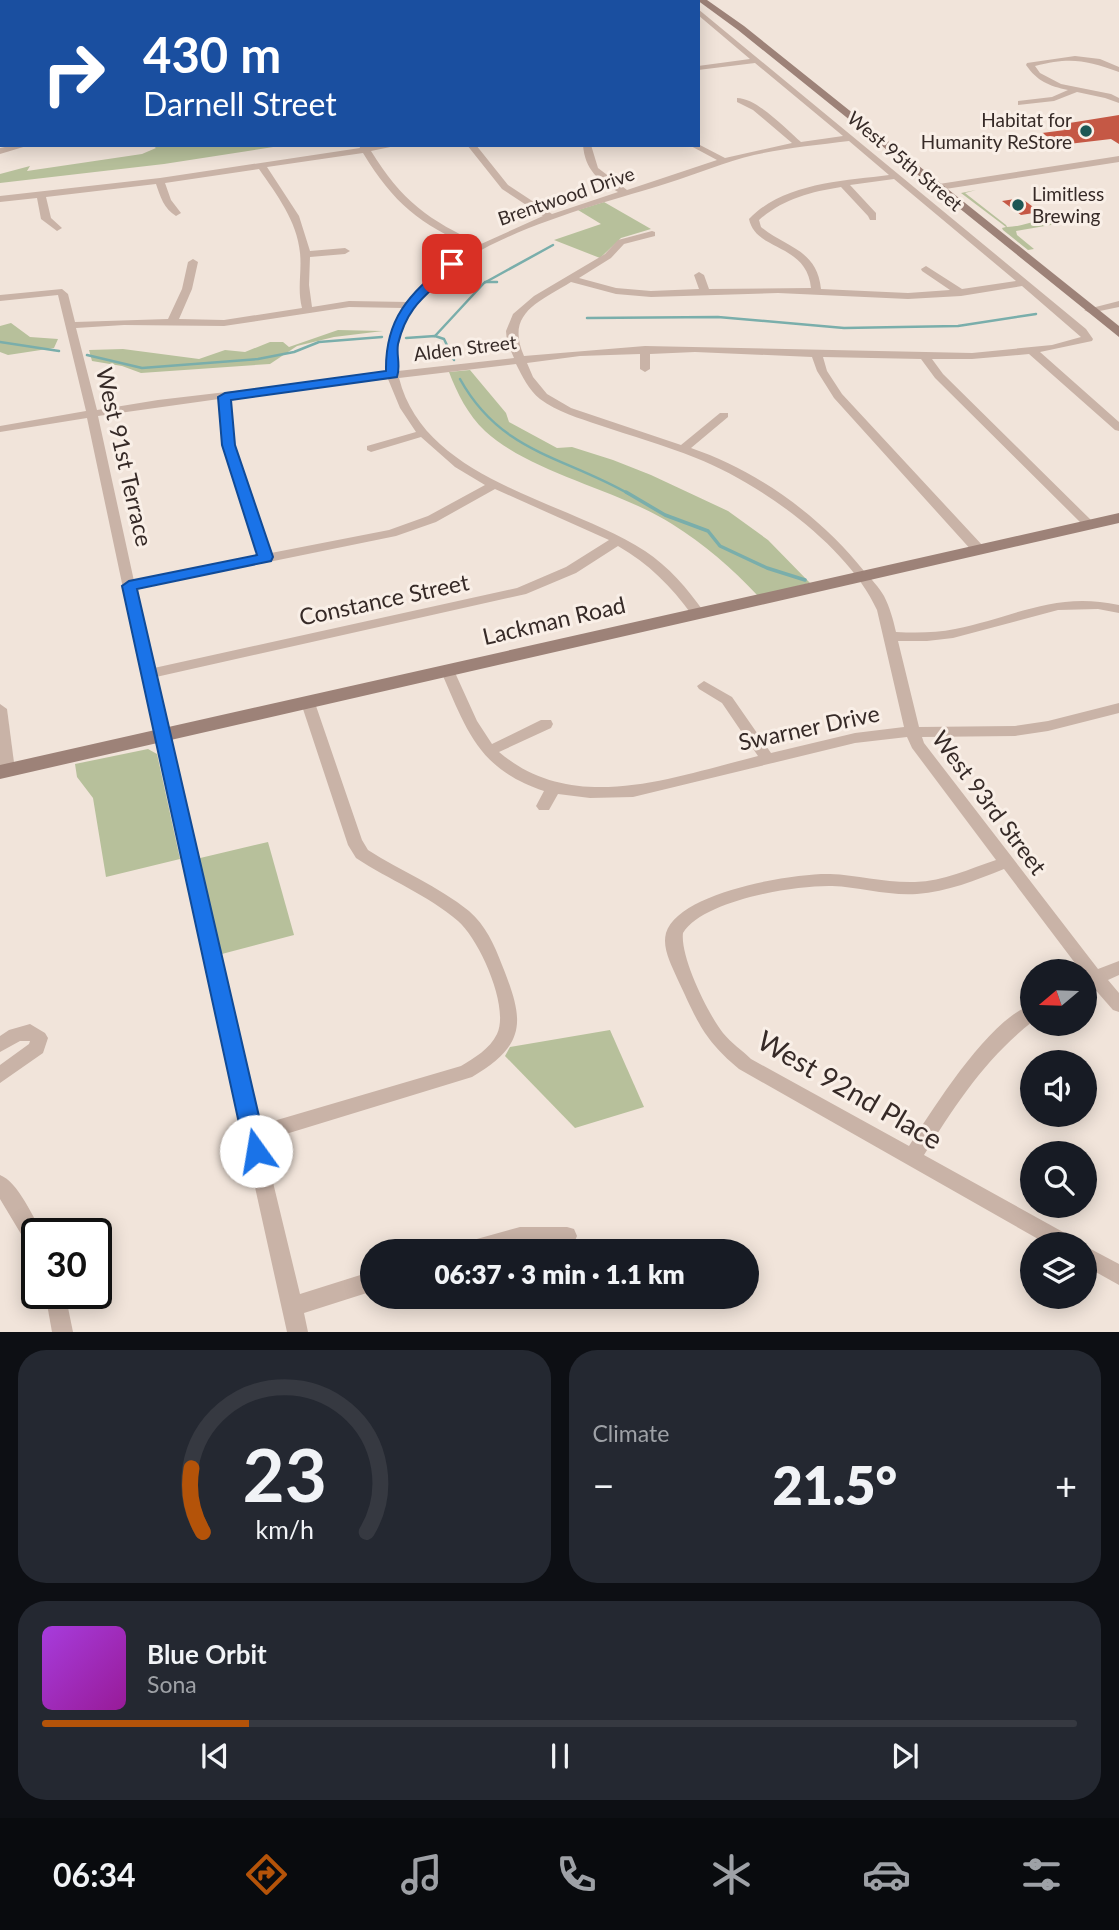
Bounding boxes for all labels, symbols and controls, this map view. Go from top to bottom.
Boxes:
text: 430 m [143,25,281,83]
icon: right [28,28,119,119]
text: Darnell Street [143,84,337,123]
street label: West 95th Street [843,106,968,215]
place label: Habitat for Humanity ReStore [921,108,1072,153]
marker: Habitat for Humanity ReStore [1078,123,1094,139]
street label: Brentwood Drive [494,161,637,230]
place label: Limitless Brewing [1032,182,1104,227]
marker: Limitless Brewing [1010,197,1026,213]
pin [422,234,482,294]
icon: arrive [433,245,471,283]
street label: Alden Street [412,330,518,365]
street label: West 91st Terrace [91,365,159,549]
street label: Constance Street [296,567,472,631]
street label: Lackman Road [479,590,628,650]
street label: Swarner Drive [736,698,882,756]
street label: West 93rd Street [927,725,1053,880]
north arrow [1020,959,1097,1036]
map controls [1020,959,1097,1309]
street label: West 92nd Place [752,1023,949,1156]
button: sound [1020,1050,1097,1127]
position arrow [219,1114,293,1188]
button: search [1020,1141,1097,1218]
speed limit sign: 30 [21,1218,112,1309]
button: layers [1020,1232,1097,1309]
text: 06:37 · 3 min · 1.1 km [434,1258,685,1290]
text: Climate [593,1419,669,1447]
text: 23 [242,1431,326,1519]
text: 21.5° [772,1454,897,1516]
text: − [593,1462,615,1508]
text: + [1055,1462,1077,1508]
text: km/h [255,1514,314,1544]
text: Blue Orbit [147,1638,267,1670]
text: Sona [147,1670,197,1698]
icon: previous [196,1737,234,1775]
icon: pause [541,1737,579,1775]
icon: next [886,1737,924,1775]
icon: directions [242,1850,291,1899]
icon: music [397,1850,446,1899]
icon: phone [552,1850,601,1899]
icon: climate [707,1850,756,1899]
icon: car [862,1850,911,1899]
icon: filters [1017,1850,1066,1899]
text: 06:34 [53,1855,136,1894]

